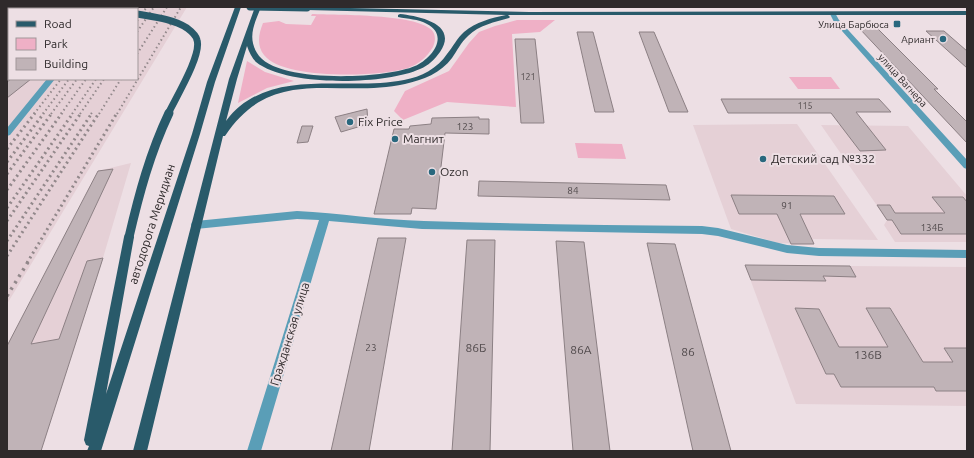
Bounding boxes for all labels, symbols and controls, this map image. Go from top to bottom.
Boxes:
legend [8,8,138,80]
text: Road [44,17,72,30]
place label: Улица Барбюса [818,19,889,30]
marker: Улица Барбюса [892,19,902,29]
place label: Ариант [901,34,936,45]
marker: Ариант [938,34,948,44]
text: Park [44,37,68,50]
street label: улица Вагнера [876,52,929,109]
text: Building [44,57,88,70]
house number: 121 [520,72,536,82]
house number: 115 [797,101,813,111]
place label: Fix Price [358,115,403,128]
marker: Fix Price [345,117,355,127]
house number: 123 [457,121,473,132]
place label: Магнит [403,132,445,145]
marker: Магнит [390,134,400,144]
place label: Детский cад №332 [771,152,875,165]
marker: Детский cад №332 [758,154,768,164]
street label: автодорога Меридиан [126,162,177,286]
place label: Ozon [440,165,469,178]
marker: Ozon [427,167,437,177]
house number: 84 [567,185,579,196]
house number: 91 [781,200,793,211]
house number: 134Б [920,222,944,233]
street label: Гражданская улица [268,281,311,387]
house number: 86Б [466,341,486,354]
house number: 23 [365,342,377,353]
house number: 86А [570,343,592,356]
house number: 86 [681,345,695,358]
house number: 136В [854,348,882,361]

